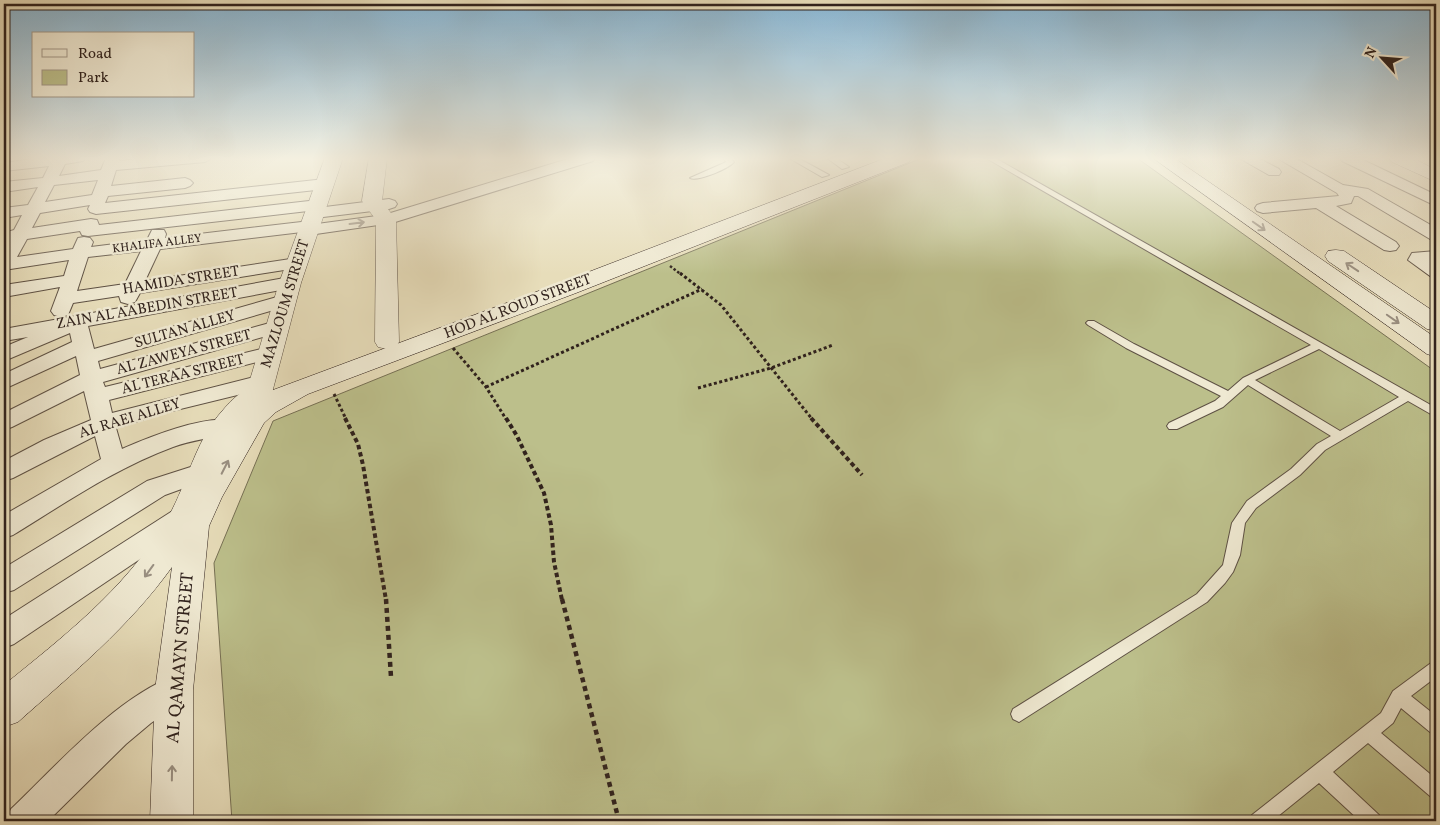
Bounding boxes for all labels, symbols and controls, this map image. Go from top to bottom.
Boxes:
legend [32,32,195,98]
north arrow [1358,32,1408,82]
text: Road [78,44,112,65]
text: N [1361,44,1382,62]
text: Park [78,68,109,89]
one-way arrow [349,218,365,228]
one-way arrow [1252,221,1266,231]
street label: KHALIFA ALLEY [111,231,203,257]
street label: MAZLOUM STREET [256,237,316,371]
street label: HAMIDA STREET [121,261,241,301]
one-way arrow [1345,262,1359,273]
street label: HOD AL ROUD STREET [441,269,595,345]
street label: ZAIN AL AABEDIN STREET [55,283,240,335]
street label: SULTAN ALLEY [132,305,238,354]
one-way arrow [1386,314,1400,324]
street label: AL ZAWEYA STREET [114,325,254,381]
street label: AL TERAA STREET [119,350,247,400]
street label: AL RAEI ALLEY [76,393,184,444]
one-way arrow [220,460,230,475]
one-way arrow [144,564,154,578]
street label: AL QAMAYN STREET [161,571,201,745]
one-way arrow [167,765,177,781]

